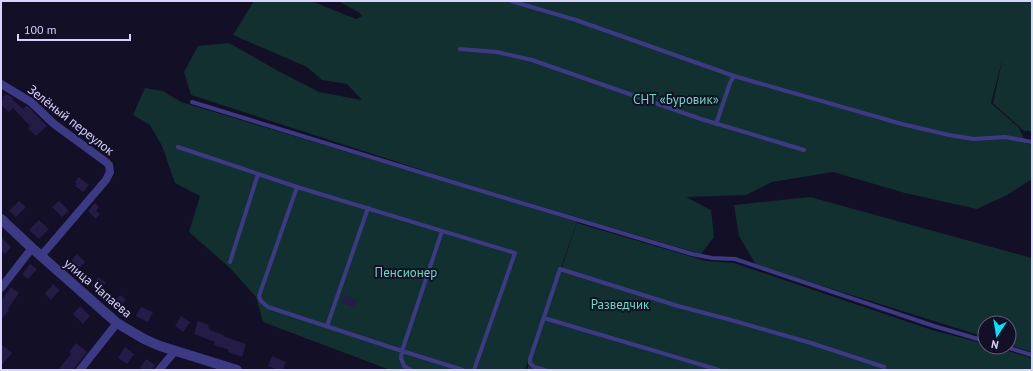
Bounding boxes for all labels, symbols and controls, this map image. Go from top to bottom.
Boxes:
scale bar [18,16,130,42]
text: 100 m [24,22,57,37]
street label: Зелёный переулок [24,81,118,160]
park label: СНТ «Буровик» [633,91,719,108]
street label: улица Чапаева [60,255,136,321]
park label: Пенсионер [375,264,437,281]
park label: Разведчик [591,296,650,313]
north arrow [977,315,1017,355]
text: N [990,337,1000,352]

